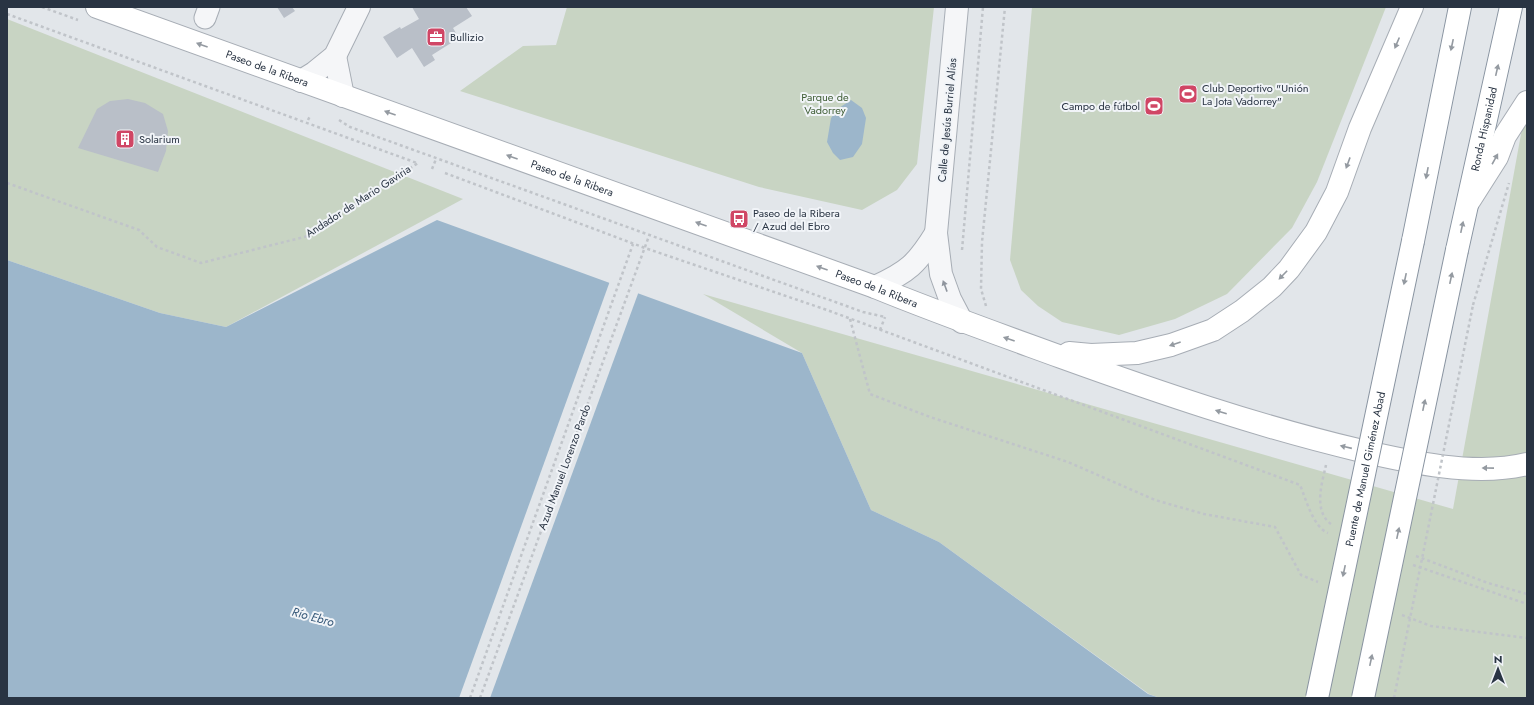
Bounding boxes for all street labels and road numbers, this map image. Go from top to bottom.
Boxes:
street label: Paseo de la Ribera [224,46,311,91]
street label: Calle de Jesús Burriel Alías [934,57,960,183]
street label: Ronda Hispanidad [1467,85,1501,173]
street label: Paseo de la Ribera [529,156,616,200]
street label: Andador de Mario Gaviria [302,161,414,241]
street label: Paseo de la Ribera [833,265,920,311]
street label: Puente de Manuel Giménez Abad [1341,390,1389,548]
street label: Azud Manuel Lorenzo Pardo [534,402,594,532]

